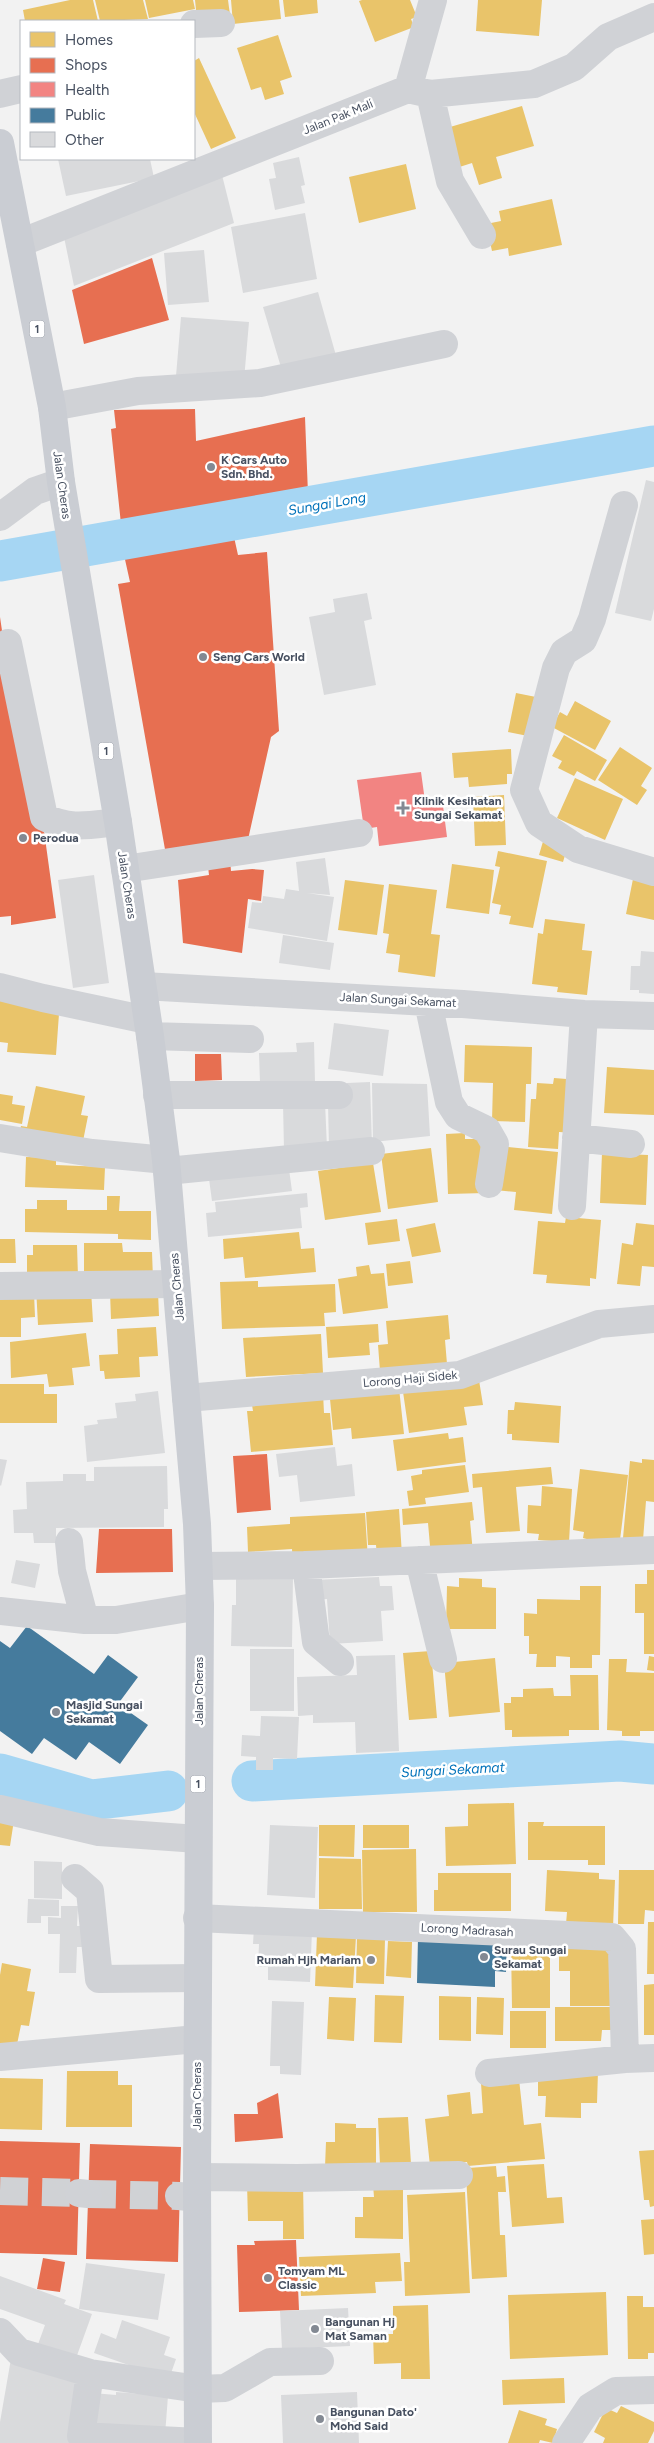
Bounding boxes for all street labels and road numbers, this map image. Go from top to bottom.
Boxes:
street label: Jalan Pak Mali [301,97,375,137]
road number: 1 [30,320,44,338]
street label: Jalan Cheras [50,450,74,520]
road number: 1 [98,742,114,759]
street label: Jalan Cheras [115,850,139,920]
street label: Jalan Sungai Sekamat [339,990,457,1010]
street label: Jalan Cheras [167,1252,187,1322]
street label: Lorong Haji Sidek [362,1368,458,1390]
street label: Jalan Cheras [192,1656,206,1725]
road number: 1 [190,1776,206,1792]
street label: Lorong Madrasah [420,1921,514,1939]
street label: Jalan Cheras [190,2061,204,2130]

